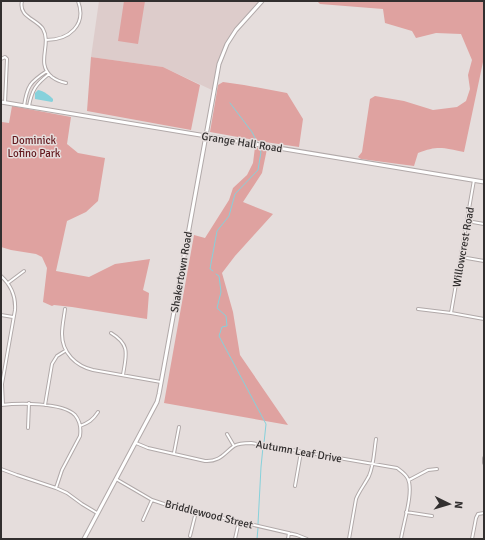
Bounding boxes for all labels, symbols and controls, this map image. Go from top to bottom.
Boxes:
street label: Grange Hall Road [201,130,283,155]
park label: Dominick Lofino Park [8,134,61,160]
street label: Willowcrest Road [450,206,477,288]
street label: Shakertown Road [168,230,195,314]
street label: Autumn Leaf Drive [255,438,343,465]
north arrow [429,484,469,524]
street label: Briddlewood Street [164,497,254,532]
text: N [452,500,465,509]

